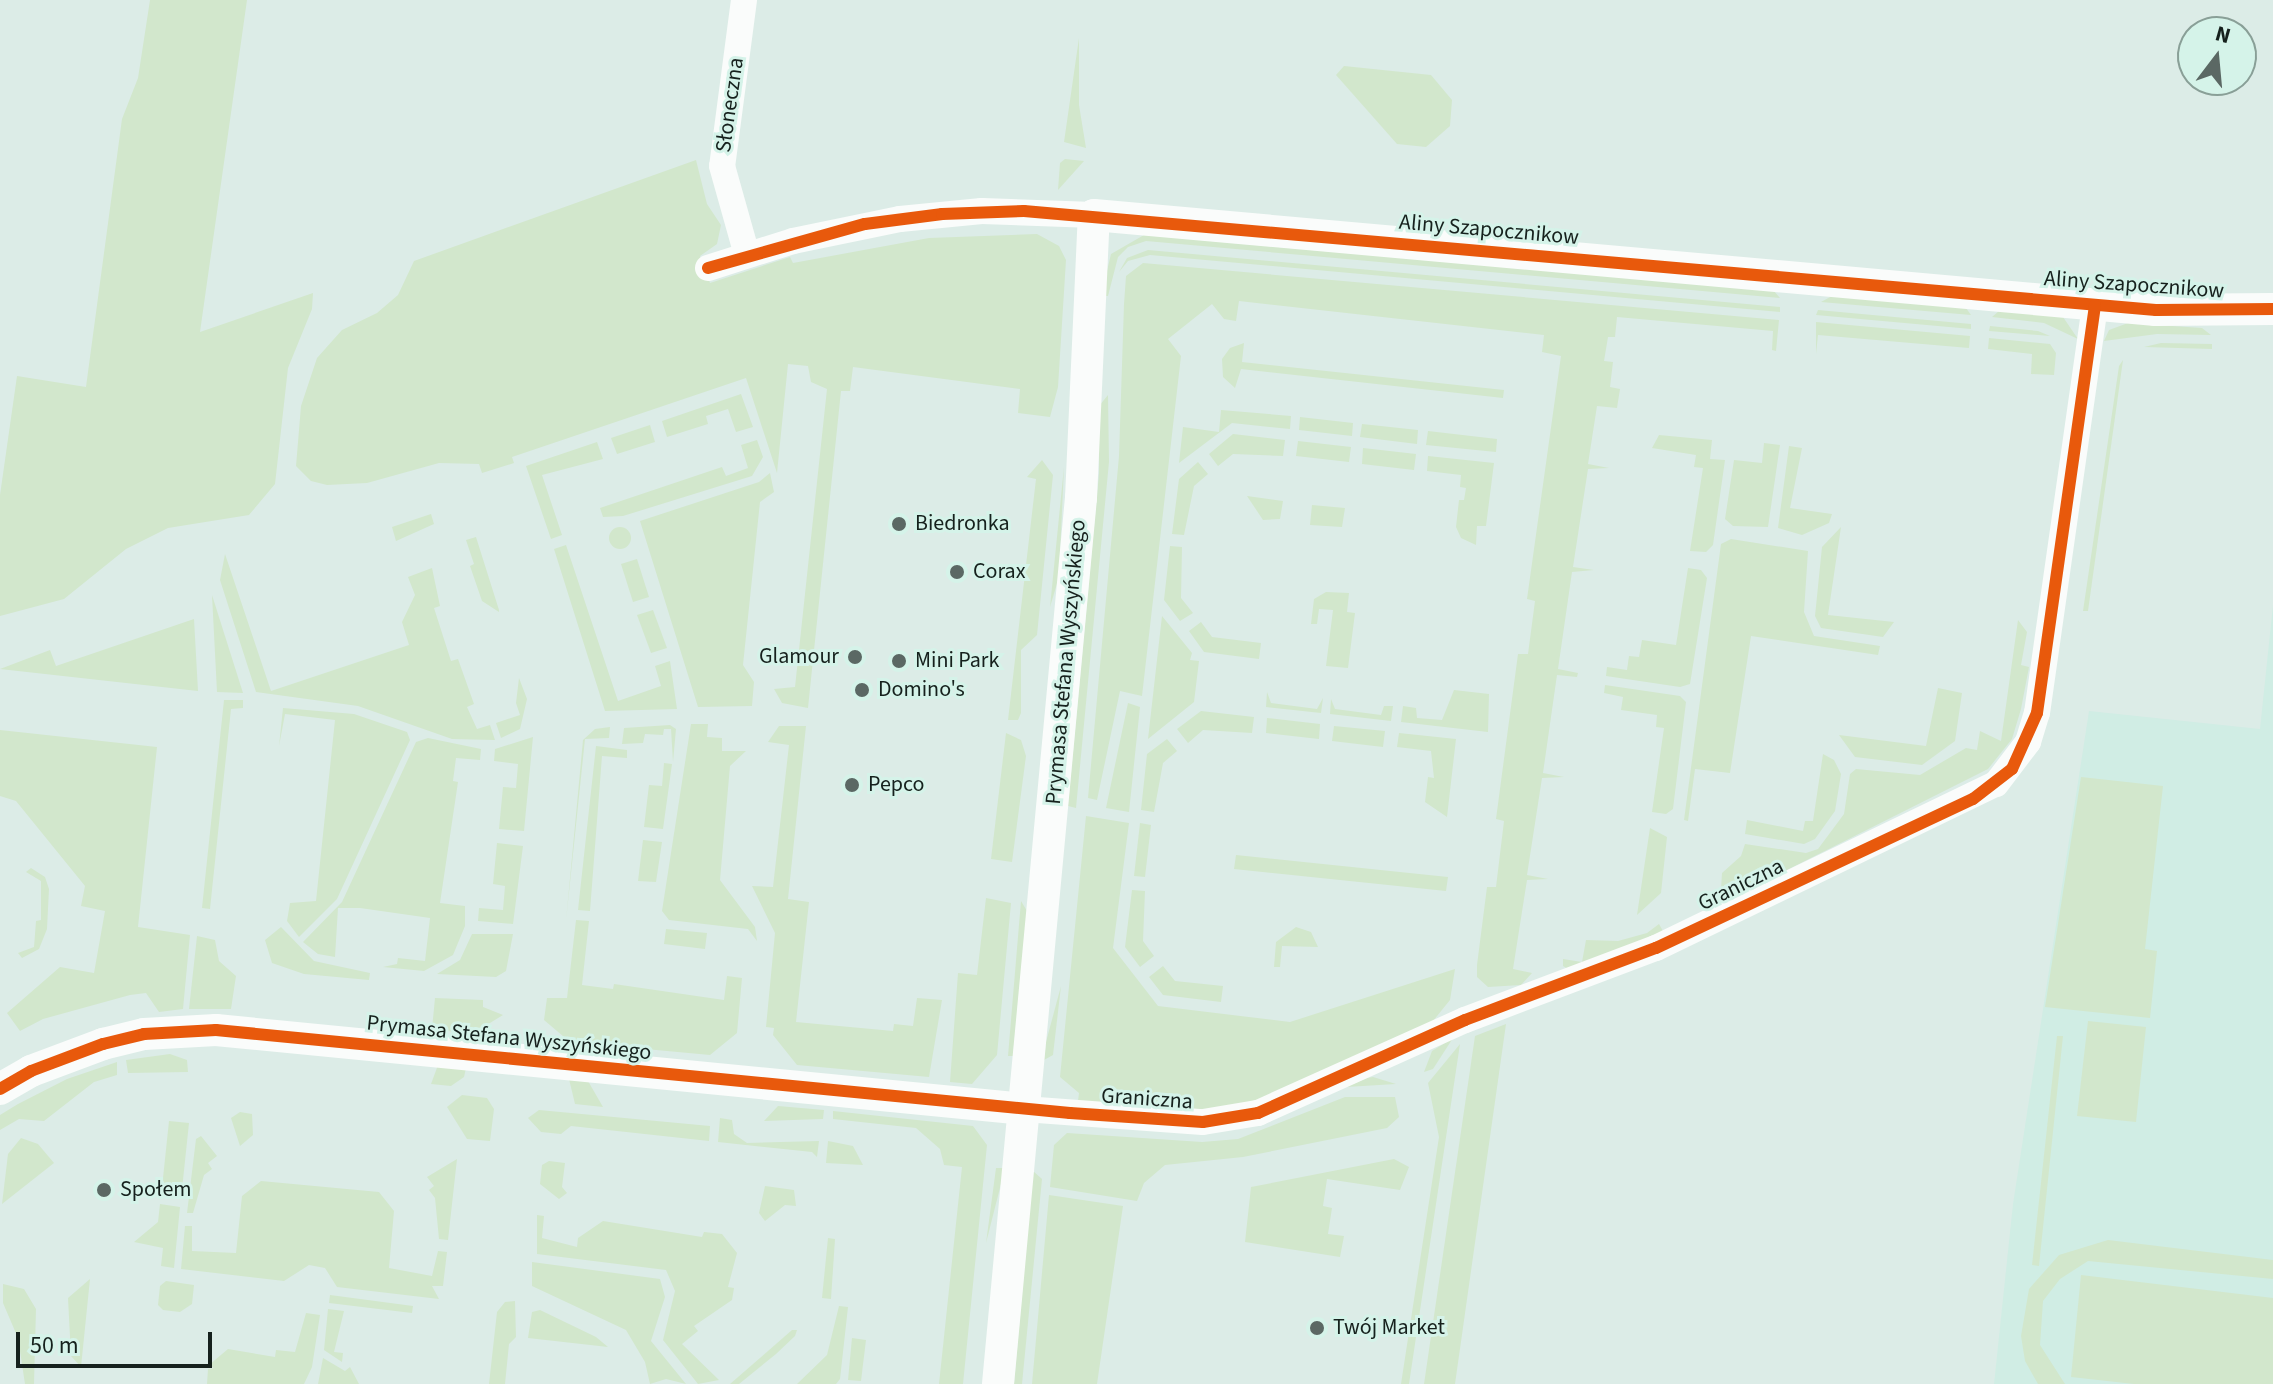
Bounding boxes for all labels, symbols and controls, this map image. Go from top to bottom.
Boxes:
north arrow [2177,16,2257,96]
text: N [2212,17,2235,52]
street label: Słoneczna [710,56,750,154]
street label: Aliny Szapocznikow [1398,209,1580,251]
street label: Aliny Szapocznikow [2043,266,2225,304]
place label: Biedronka [915,511,1010,537]
marker: Biedronka [890,515,908,533]
street label: Prymasa Stefana Wyszyńskiego [1040,518,1092,806]
place label: Corax [973,559,1025,585]
marker: Corax [948,563,966,581]
place label: Glamour [759,644,839,670]
marker: Glamour [846,648,864,666]
place label: Mini Park [915,648,999,674]
marker: Mini Park [890,652,908,670]
place label: Domino's [878,677,965,703]
marker: Domino's [853,681,871,699]
place label: Pepco [868,772,925,798]
marker: Pepco [843,776,861,794]
street label: Graniczna [1694,853,1788,917]
street label: Prymasa Stefana Wyszyńskiego [365,1010,653,1066]
street label: Graniczna [1100,1083,1194,1115]
place label: Społem [120,1177,192,1203]
marker: Społem [95,1181,113,1199]
place label: Twój Market [1333,1315,1445,1341]
scale bar [20,1316,216,1366]
marker: Twój Market [1308,1319,1326,1337]
text: 50 m [30,1328,79,1363]

